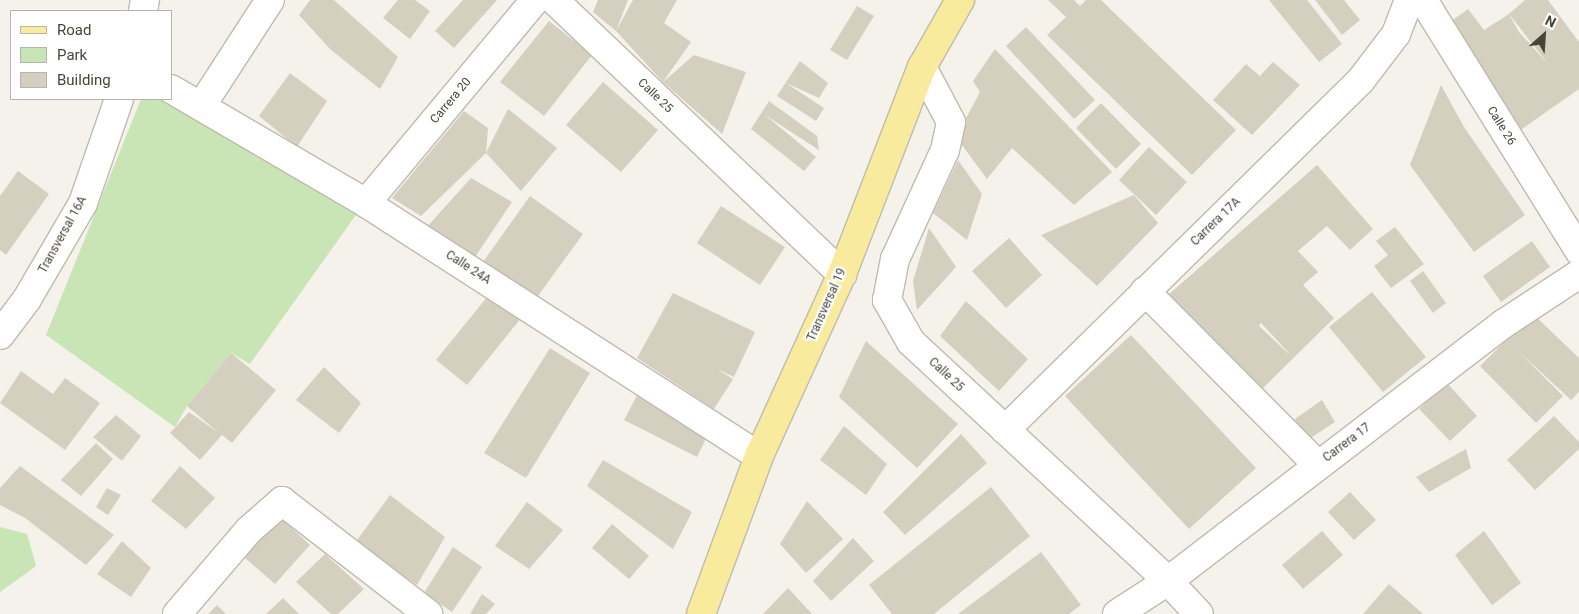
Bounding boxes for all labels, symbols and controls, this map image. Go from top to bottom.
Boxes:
legend [10,10,172,100]
north arrow [1519,10,1569,60]
text: N [1543,12,1559,31]
text: Road [57,21,91,39]
text: Park [57,46,87,64]
text: Building [57,71,111,89]
street label: Carrera 20 [428,75,474,127]
street label: Calle 25 [635,76,675,116]
street label: Calle 26 [1484,104,1518,148]
street label: Transversal 16A [36,194,90,276]
street label: Carrera 17A [1188,195,1244,249]
street label: Calle 24A [443,248,493,288]
street label: Transversal 19 [805,266,849,344]
street label: Calle 25 [925,355,967,395]
street label: Carrera 17 [1320,421,1374,465]

